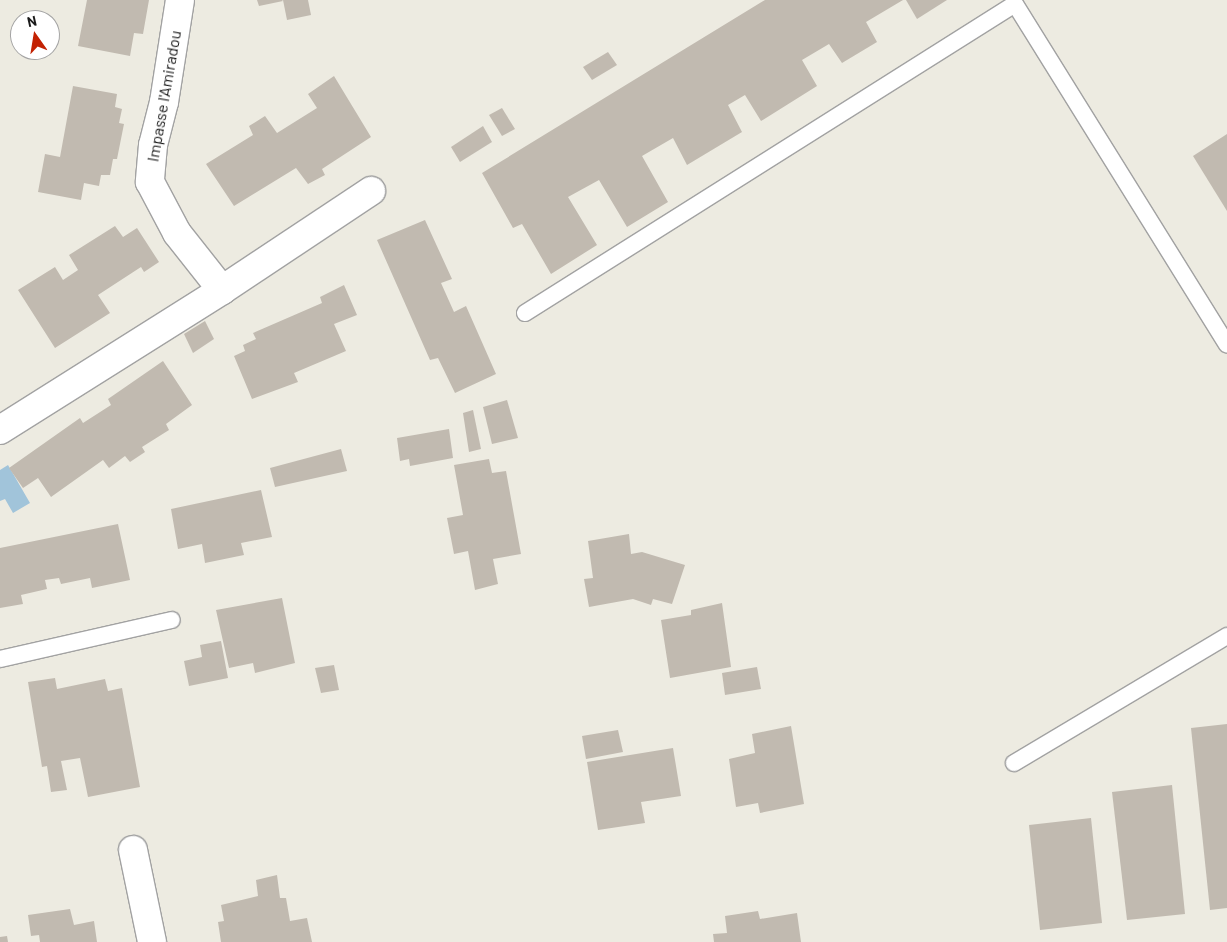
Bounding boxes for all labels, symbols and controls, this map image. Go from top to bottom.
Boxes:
north arrow [10,10,60,60]
text: N [25,12,38,30]
street label: Impasse l'Amiradou [143,29,185,163]

